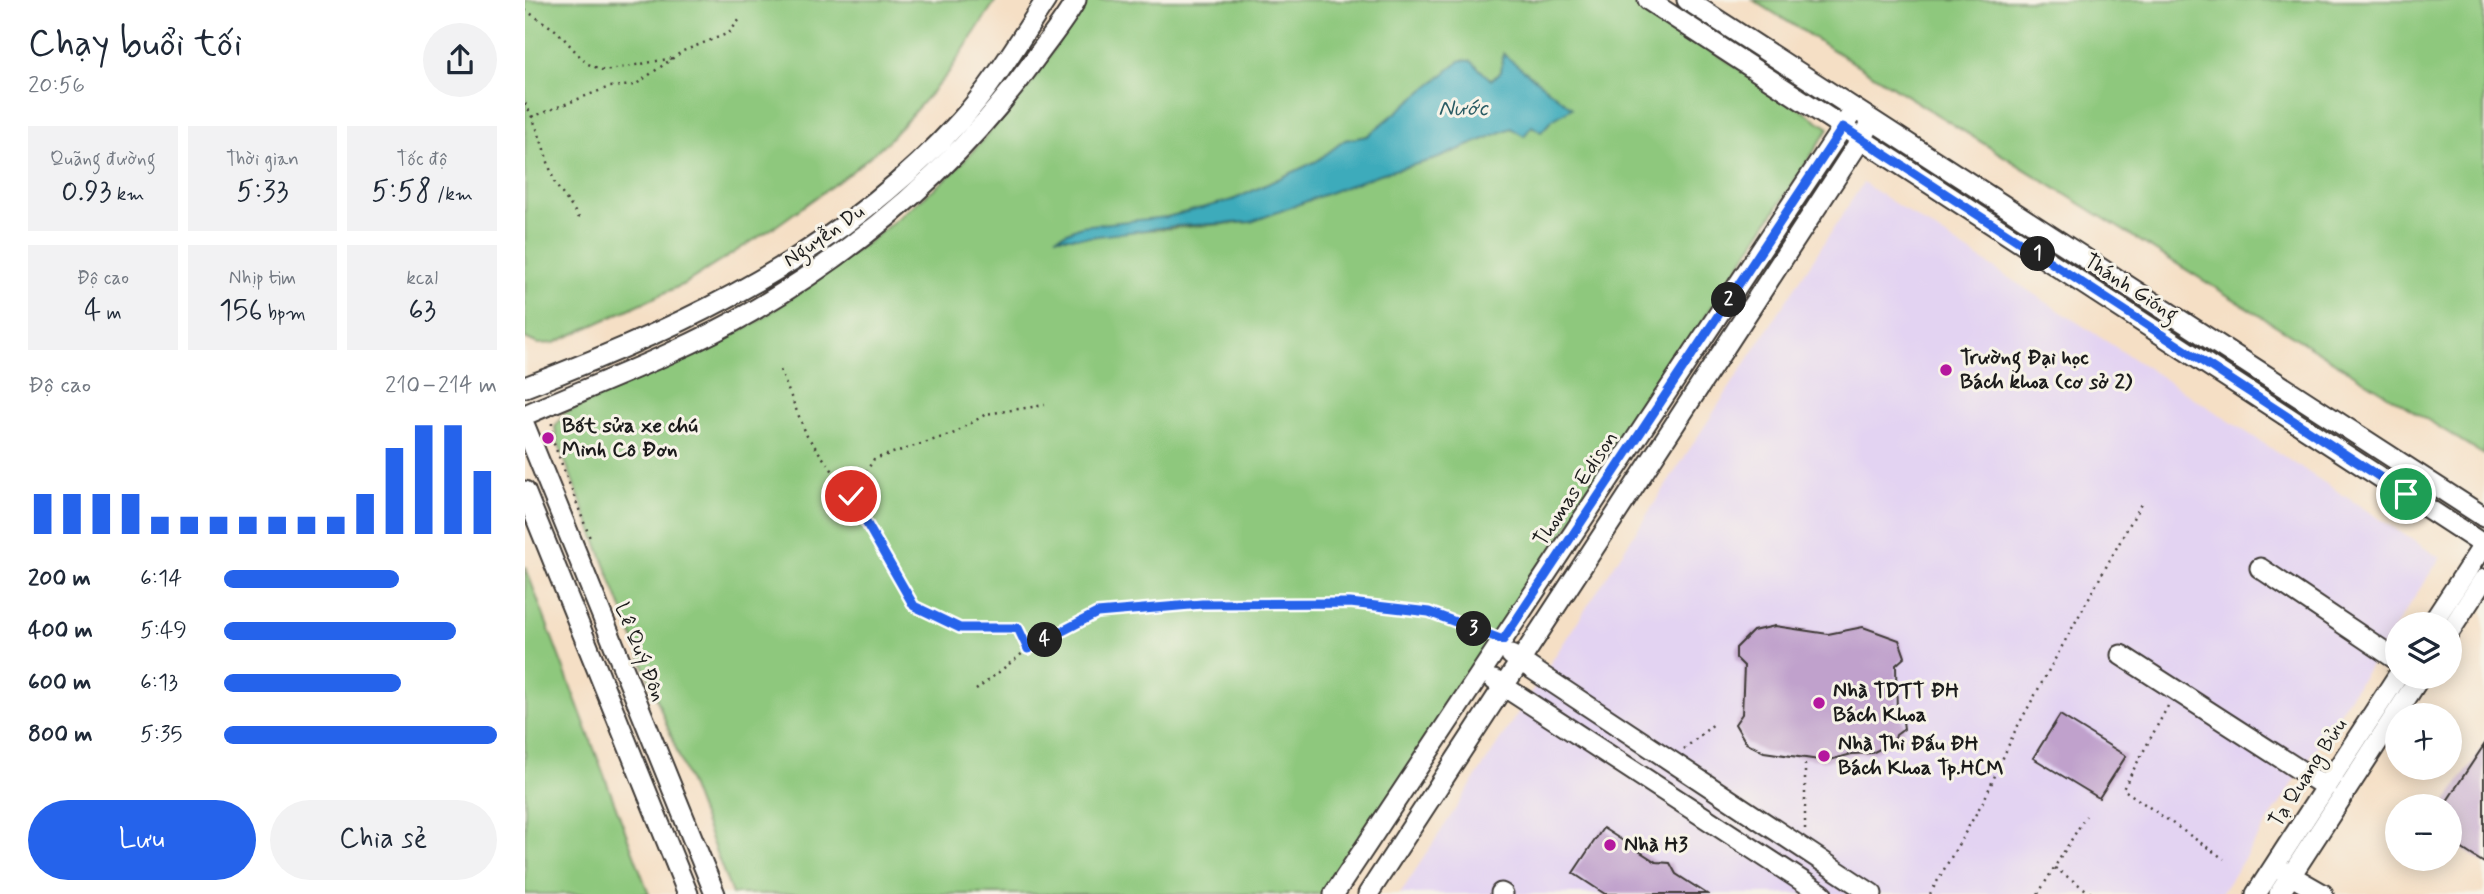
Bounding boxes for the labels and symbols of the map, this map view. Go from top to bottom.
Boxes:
water label: Nước [1438,94,1489,124]
street label: Nguyễn Du [778,198,871,276]
pin: 1 [2021,236,2055,272]
street label: Thánh Gióng [2077,247,2184,331]
pin: 2 [1711,282,1747,318]
place label: Trường Đại học Bách khoa (cơ sở 2) [1960,344,2133,396]
marker: Trường Đại học Bách khoa (cơ sở 2) [1938,362,1954,378]
place label: Bốt sửa xe chú Minh Cô Đơn [562,412,698,464]
street label: Thomas Edison [1527,426,1625,552]
marker: Bốt sửa xe chú Minh Cô Đơn [540,430,556,446]
pin [2376,464,2436,524]
pin [821,466,881,526]
street label: Lê Quý Đôn [608,599,672,705]
pin: 3 [1457,612,1492,646]
pin: 4 [1028,622,1063,658]
place label: Nhà TDTT ĐH Bách Khoa [1833,677,1959,729]
marker: Nhà TDTT ĐH Bách Khoa [1811,695,1827,711]
street label: Tạ Quang Bửu [2262,713,2355,834]
place label: Nhà Thi Đấu ĐH Bách Khoa Tp.HCM [1838,730,2004,782]
marker: Nhà Thi Đấu ĐH Bách Khoa Tp.HCM [1816,748,1832,764]
place label: Nhà H3 [1624,831,1688,859]
marker: Nhà H3 [1602,837,1618,853]

